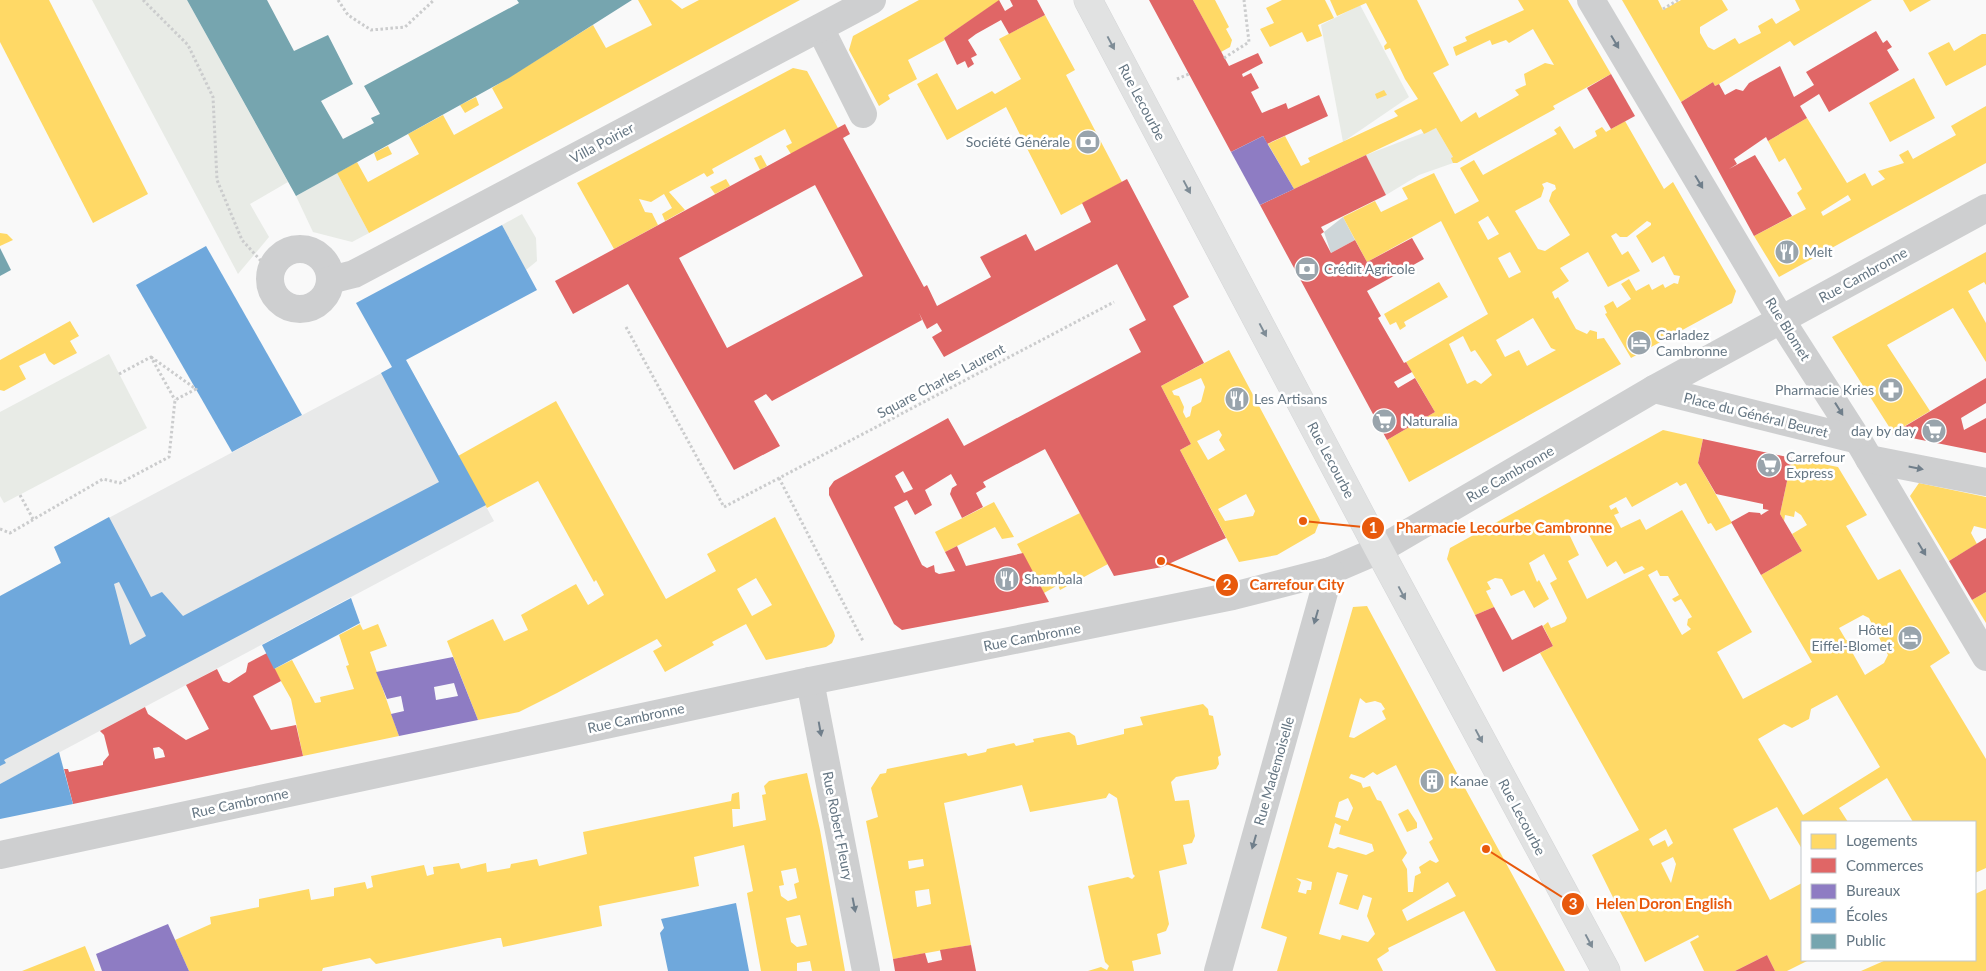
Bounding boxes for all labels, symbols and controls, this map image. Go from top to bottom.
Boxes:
one-way arrow [1107,36,1115,50]
one-way arrow [1611,36,1620,49]
street label: Rue Lecourbe [1115,61,1170,143]
street label: Villa Poirier [567,119,637,167]
bank icon: Société Générale [1075,129,1101,155]
place label: Société Générale [966,133,1070,150]
one-way arrow [1694,175,1703,188]
one-way arrow [1183,179,1191,194]
restaurant icon: Melt [1774,239,1800,265]
place label: Melt [1804,243,1833,260]
street label: Rue Cambronne [1815,243,1910,306]
bank icon: Crédit Agricole [1294,256,1320,282]
place label: Crédit Agricole [1324,260,1415,277]
street label: Rue Blomet [1762,294,1815,363]
one-way arrow [1259,323,1267,338]
place label: Carladez Cambronne [1656,326,1727,359]
hotel icon: Carladez Cambronne [1626,330,1652,356]
street label: Square Charles Laurent [874,340,1008,421]
pharmacy icon: Pharmacie Kries [1878,377,1904,403]
place label: Pharmacie Kries [1775,381,1874,398]
restaurant icon: Les Artisans [1224,386,1250,412]
street label: Place du Général Beuret [1682,388,1830,441]
place label: Les Artisans [1254,390,1327,407]
one-way arrow [1835,403,1844,416]
supermarket icon: Naturalia [1371,408,1397,434]
place label: Naturalia [1402,412,1458,429]
supermarket icon: day by day [1921,418,1947,444]
street label: Rue Lecourbe [1304,419,1359,501]
place label: day by day [1851,422,1917,439]
street label: Rue Cambronne [1463,442,1557,506]
place label: Carrefour Express [1786,448,1845,481]
supermarket icon: Carrefour Express [1756,452,1782,478]
one-way arrow [1909,465,1925,473]
callout: Pharmacie Lecourbe Cambronne [1360,513,1622,543]
text: 1 [1369,518,1377,536]
text: Pharmacie Lecourbe Cambronne [1396,518,1612,536]
one-way arrow [1918,542,1927,556]
restaurant icon: Shambala [994,566,1020,592]
place label: Shambala [1024,570,1083,587]
callout: Carrefour City [1215,570,1355,600]
text: 2 [1223,575,1232,593]
text: Carrefour City [1250,575,1344,593]
one-way arrow [1398,585,1406,600]
one-way arrow [1312,610,1320,625]
street label: Rue Cambronne [982,619,1082,654]
place label: Hôtel Eiffel-Blomet [1812,621,1892,654]
hotel icon: Hôtel Eiffel-Blomet [1897,625,1923,651]
street label: Rue Cambronne [586,699,686,736]
street label: Rue Mademoiselle [1250,714,1297,827]
one-way arrow [816,721,824,737]
one-way arrow [1475,729,1483,743]
building icon: Kanae [1419,768,1445,794]
street label: Rue Robert Fleury [820,770,858,883]
place label: Kanae [1450,772,1488,789]
street label: Rue Lecourbe [1495,776,1550,858]
street label: Rue Cambronne [190,784,290,821]
legend [1801,821,1976,961]
text: Logements [1846,831,1918,849]
one-way arrow [1250,834,1258,849]
text: Commerces [1846,856,1924,874]
text: Bureaux [1846,881,1901,899]
callout: Helen Doron English [1561,889,1742,919]
text: 3 [1569,894,1577,912]
text: Helen Doron English [1596,894,1732,912]
one-way arrow [850,898,858,914]
text: Écoles [1846,906,1888,924]
text: Public [1846,931,1886,949]
one-way arrow [1585,933,1593,948]

